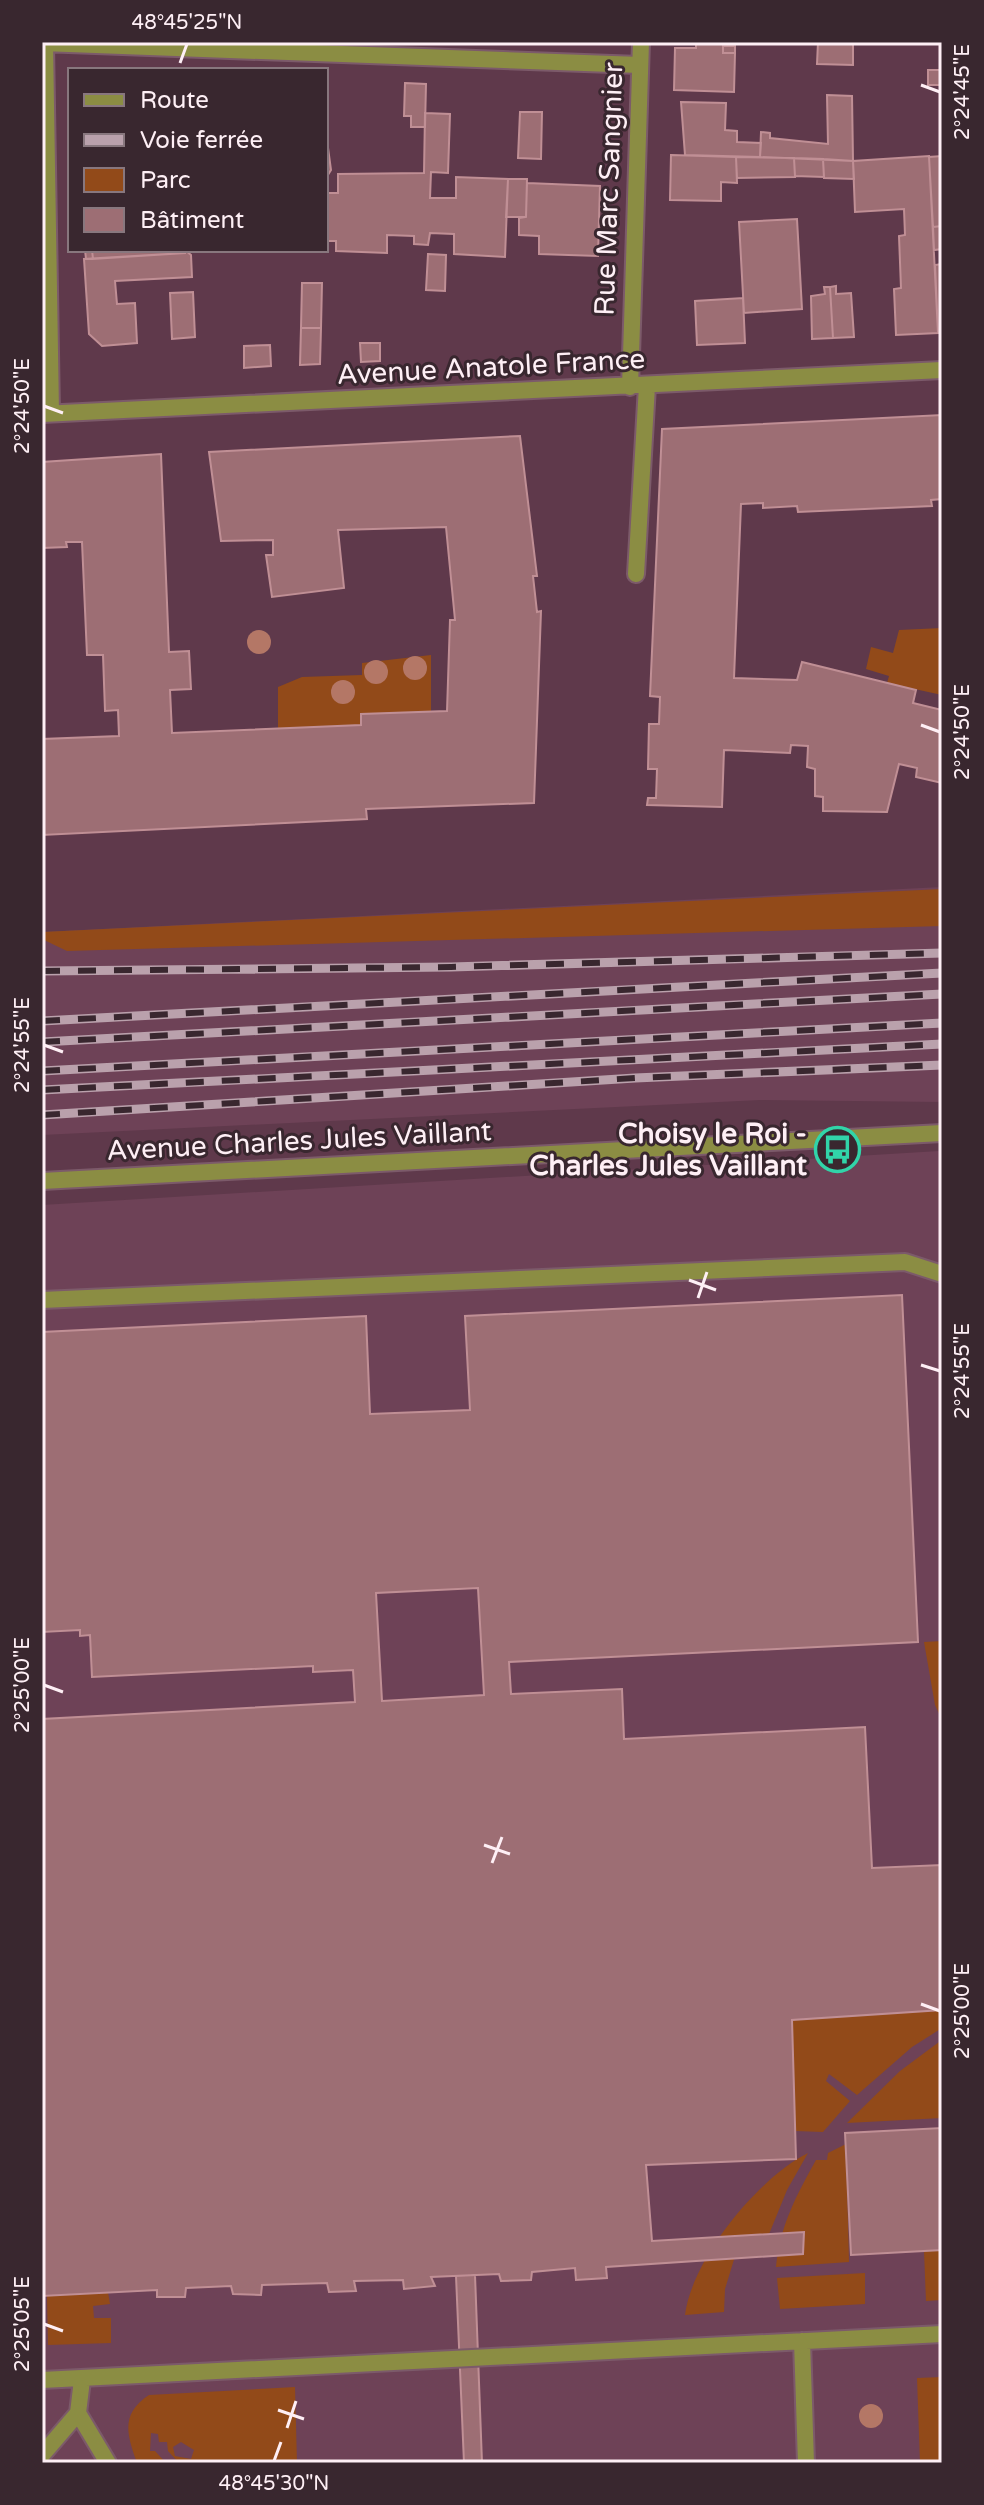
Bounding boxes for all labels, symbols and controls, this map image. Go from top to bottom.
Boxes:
text: 48°45'25"N [132,11,242,35]
text: 2°24'45"E [951,44,975,140]
street label: Rue Marc Sangnier [588,61,630,316]
legend [68,68,328,252]
text: Route [140,86,209,115]
text: Voie ferrée [140,126,263,155]
text: Parc [140,166,191,195]
text: Bâtiment [140,206,244,235]
street label: Avenue Anatole France [336,342,646,392]
text: 2°24'50"E [11,358,35,454]
text: 2°24'50"E [951,684,975,780]
text: 2°24'55"E [11,997,35,1093]
street label: Avenue Charles Jules Vaillant [106,1114,493,1168]
place label: Choisy le Roi - Charles Jules Vaillant [529,1117,807,1183]
bus stop icon: Choisy le Roi - Charles Jules Vaillant [814,1126,862,1174]
text: 2°24'55"E [951,1323,975,1419]
text: 2°25'00"E [11,1637,35,1733]
text: 2°25'00"E [951,1963,975,2059]
text: 2°25'05"E [11,2276,35,2372]
text: 48°45'30"N [219,2472,329,2496]

